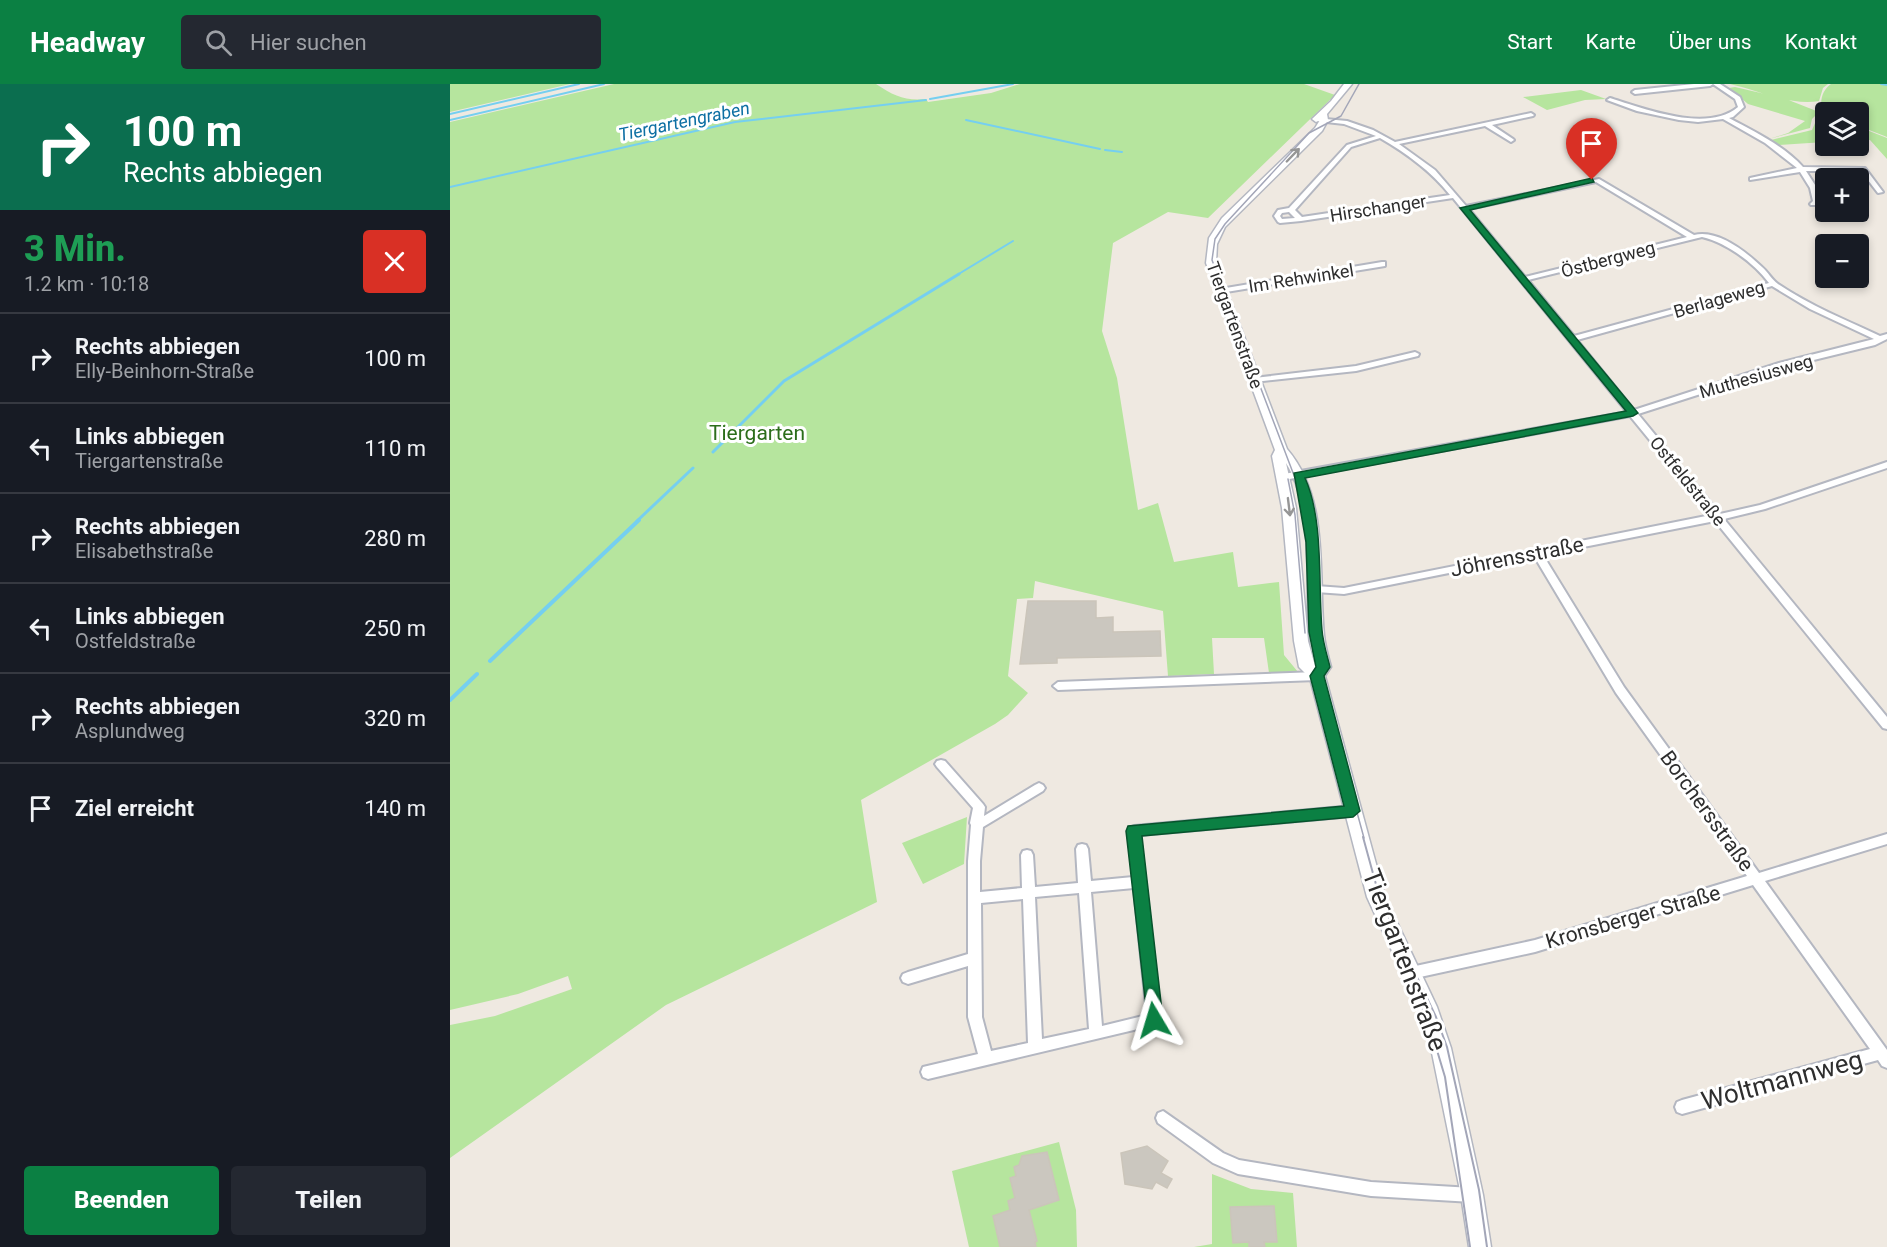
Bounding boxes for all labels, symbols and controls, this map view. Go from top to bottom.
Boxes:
search box [181,15,601,69]
text: Headway [30,26,145,59]
icon: search [202,26,235,59]
text: Hier suchen [250,30,367,55]
text: Start [1507,30,1553,54]
text: Karte [1586,30,1636,54]
text: Über uns [1669,30,1752,54]
text: Kontakt [1785,30,1857,54]
water label: Tiergartengraben [617,97,751,145]
map controls [1815,102,1869,288]
button: layers [1815,102,1869,156]
text: 100 m [123,107,242,156]
icon: right [24,108,102,186]
pin [1566,118,1617,180]
icon: arrive [1575,127,1608,160]
one-way arrow [1286,148,1300,163]
text: Rechts abbiegen [123,157,323,189]
button: + [1815,168,1869,222]
street label: Hirschanger [1328,190,1428,226]
text: 3 Min. [24,228,126,270]
button: close [363,230,426,293]
button: − [1815,234,1869,288]
street label: Östbergweg [1559,236,1657,282]
street label: Tiergartenstraße [1202,259,1268,391]
street label: Im Rehwinkel [1247,259,1355,297]
text: 1.2 km · 10:18 [24,272,149,296]
street label: Berlageweg [1671,276,1767,322]
text: Rechts abbiegen [75,334,240,359]
icon: right [24,342,57,375]
text: 100 m [364,346,426,371]
street label: Muthesiusweg [1697,350,1815,402]
text: Elly-Beinhorn-Straße [75,359,254,383]
park label: Tiergarten [709,421,805,445]
text: Links abbiegen [75,424,225,449]
icon: left [24,432,57,465]
street label: Ostfeldstraße [1646,432,1730,530]
text: 110 m [364,436,426,461]
text: Tiergartenstraße [75,449,223,473]
one-way arrow [1283,496,1294,516]
text: Rechts abbiegen [75,514,240,539]
icon: right [24,522,57,555]
text: 280 m [364,526,426,551]
street label: Jöhrensstraße [1448,532,1586,582]
text: Elisabethstraße [75,539,213,563]
text: Links abbiegen [75,604,225,629]
icon: left [24,612,57,645]
text: 250 m [364,616,426,641]
text: Ostfeldstraße [75,629,196,653]
text: Rechts abbiegen [75,694,240,719]
icon: right [24,702,57,735]
text: 320 m [364,706,426,731]
text: Asplundweg [75,719,185,743]
street label: Borchersstraße [1655,746,1759,876]
icon: arrive [24,792,57,825]
text: Ziel erreicht [75,796,194,821]
text: 140 m [364,796,426,821]
street label: Tiergartenstraße [1356,865,1454,1055]
street label: Kronsberger Straße [1543,881,1723,953]
position arrow [1122,988,1186,1052]
street label: Woltmannweg [1698,1044,1866,1116]
button: Beenden [24,1166,219,1235]
button: Teilen [231,1166,426,1235]

